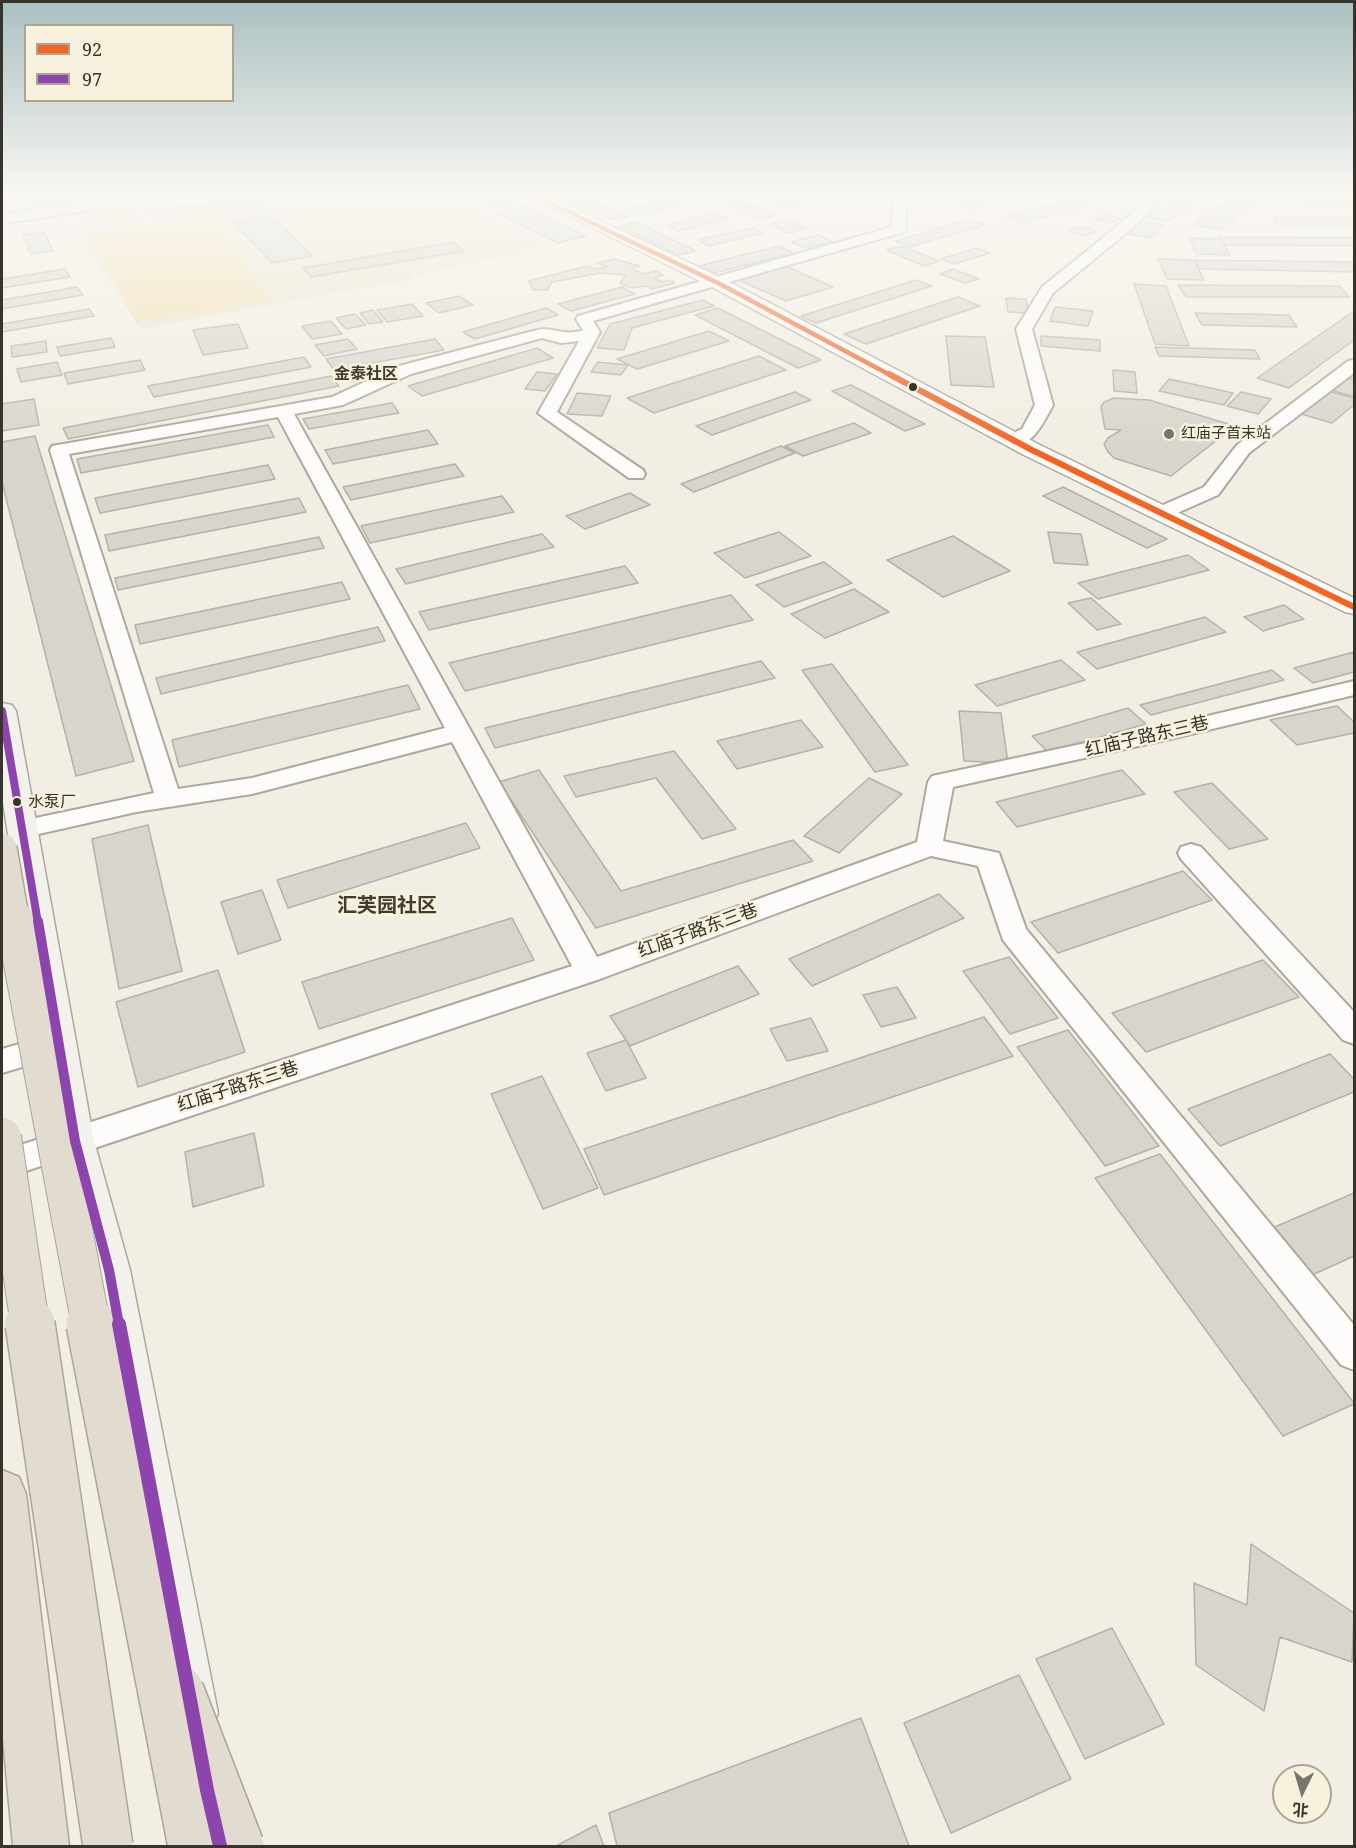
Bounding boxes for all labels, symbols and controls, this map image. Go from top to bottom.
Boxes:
legend [24,24,234,102]
text: 92 [82,37,102,61]
text: 97 [82,67,102,91]
district label: 金泰社区 [334,364,398,384]
unlabelled marker [907,381,919,393]
place label: 红庙子首末站 [1181,425,1271,443]
marker: 红庙子首末站 [1162,427,1176,441]
street label: 红庙子路东三巷 [1083,712,1211,762]
place label: 水泵厂 [28,792,76,812]
marker: 水泵厂 [11,796,23,808]
district label: 汇芙园社区 [337,894,437,918]
street label: 红庙子路东三巷 [635,899,761,963]
street label: 红庙子路东三巷 [175,1057,301,1117]
north arrow [1272,1764,1332,1824]
text: 北 [1292,1798,1310,1822]

